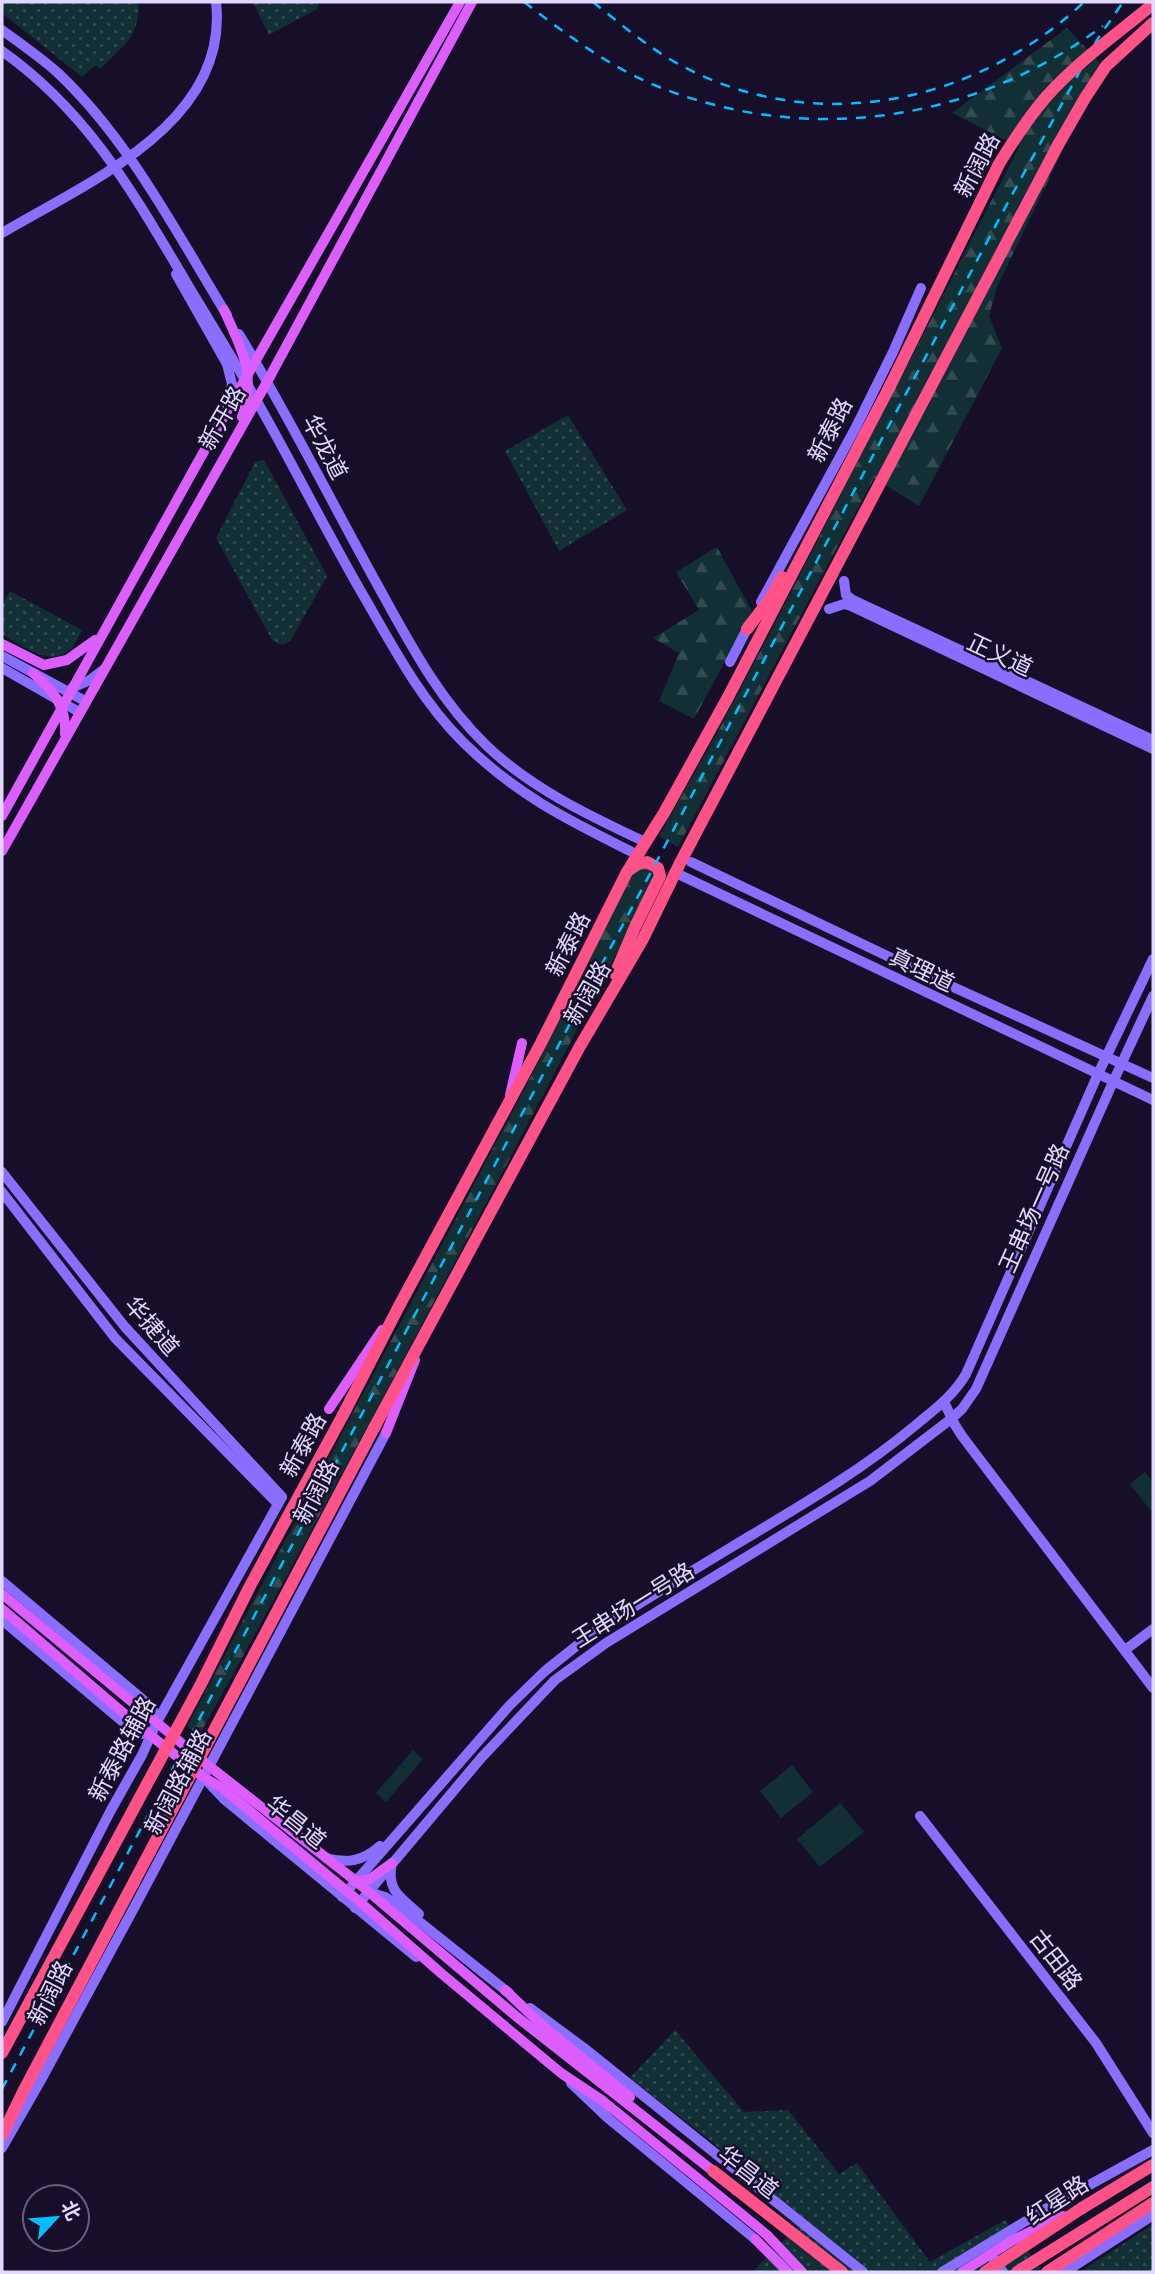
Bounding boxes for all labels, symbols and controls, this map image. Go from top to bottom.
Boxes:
street label: 新阔路 [948,127,1005,202]
street label: 新开路 [192,381,251,454]
street label: 新泰路 [801,392,857,467]
street label: 华龙道 [297,409,354,484]
street label: 正义道 [963,627,1038,681]
street label: 新泰路 [539,906,595,981]
street label: 真理道 [885,941,960,997]
street label: 新阔路 [557,956,616,1029]
street label: 王串场一号路 [992,1139,1074,1276]
street label: 华捷道 [120,1290,186,1361]
street label: 新泰路 [273,1408,331,1481]
street label: 新阔路 [287,1454,344,1529]
street label: 王串场一号路 [567,1556,698,1653]
street label: 新泰路辅路 [82,1691,160,1806]
street label: 新阔路辅路 [138,1724,216,1839]
street label: 华昌道 [261,1789,332,1854]
street label: 古田路 [1025,1924,1089,1995]
street label: 新阔路 [21,1955,77,2030]
street label: 华昌道 [713,2139,784,2203]
street label: 红星路 [1020,2169,1093,2230]
north arrow [21,2183,91,2253]
text: 北 [57,2197,86,2224]

